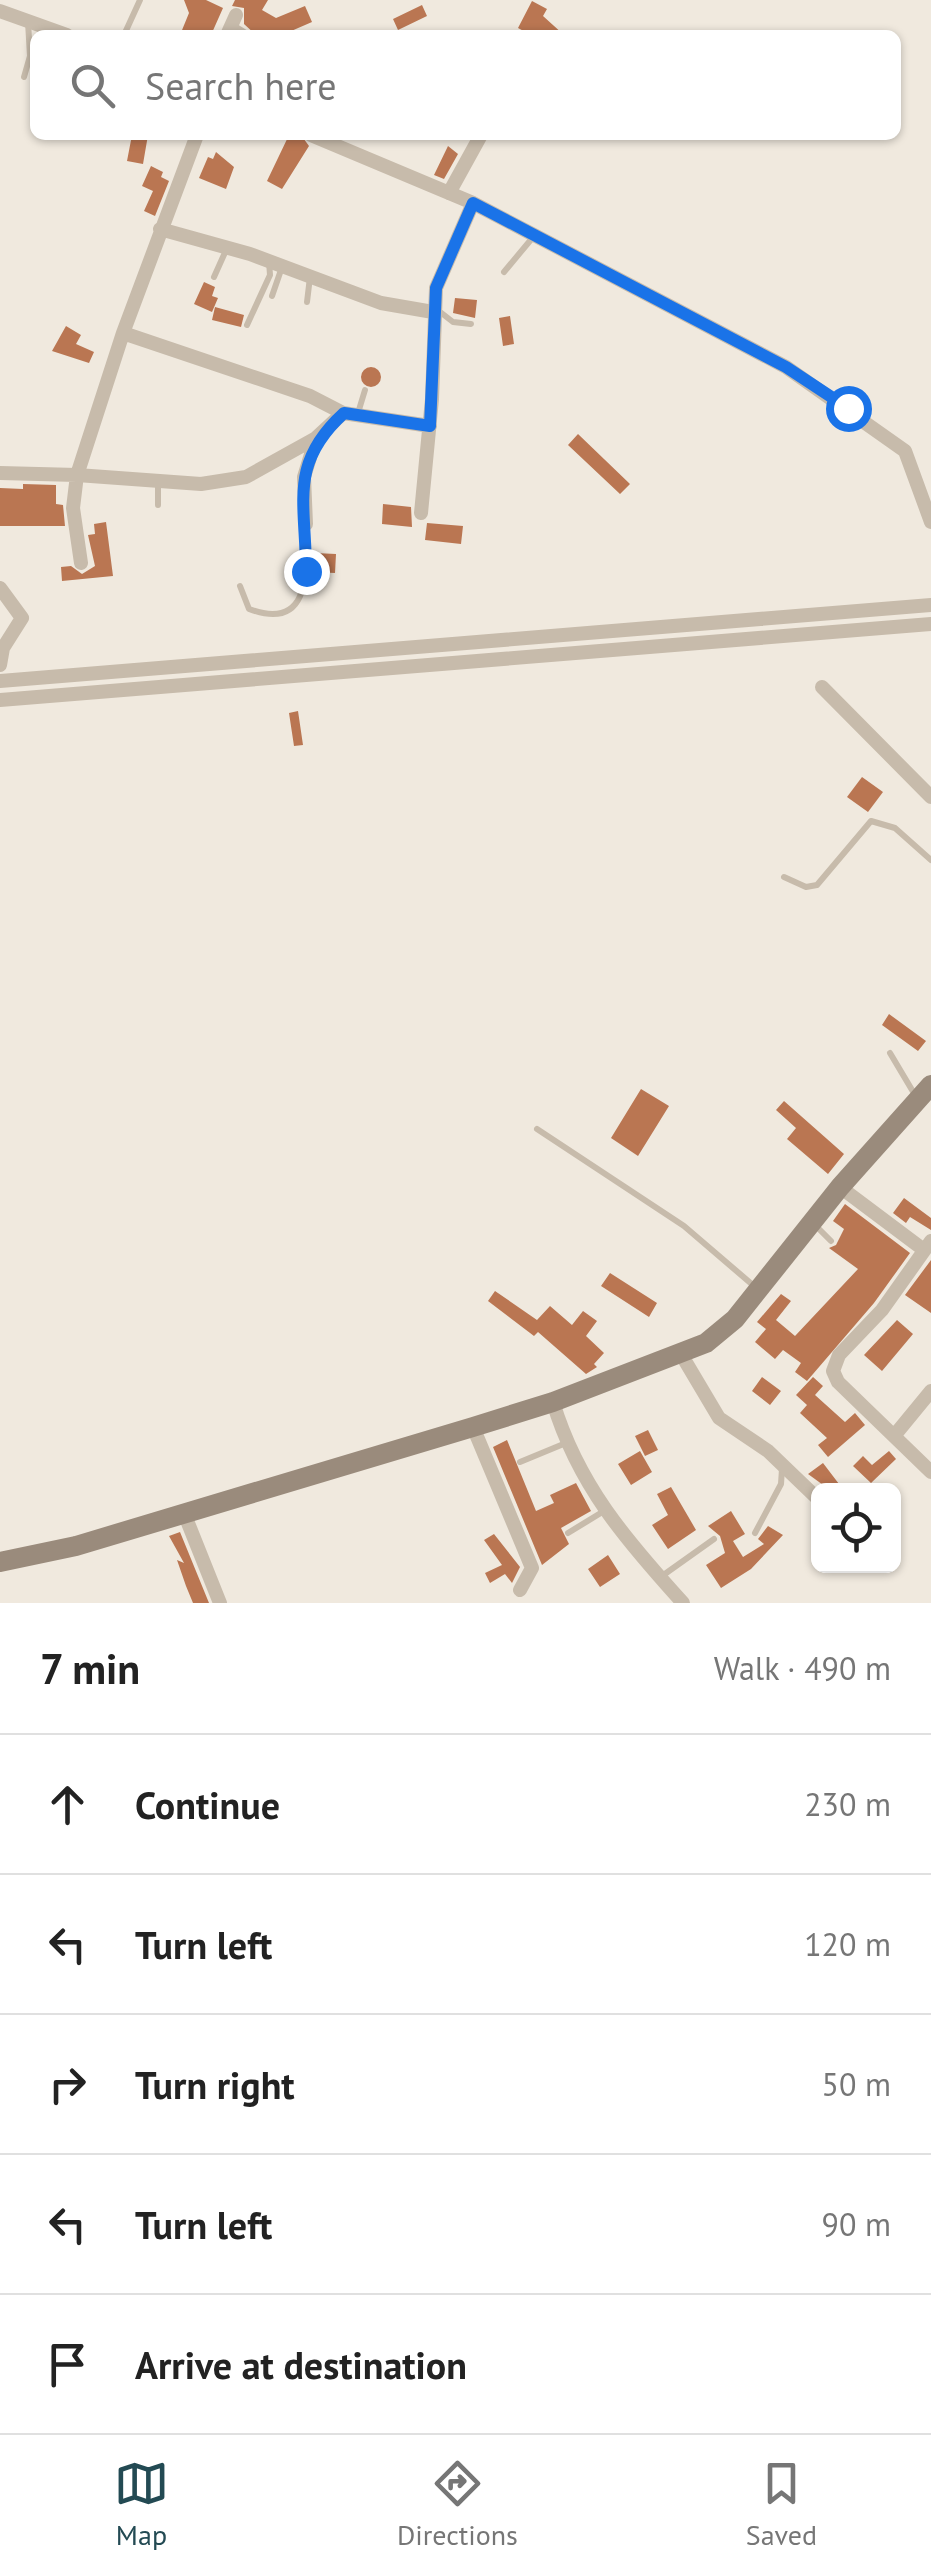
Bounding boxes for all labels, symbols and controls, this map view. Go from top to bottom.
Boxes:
search box [30,30,901,140]
icon: search [65,58,120,113]
text: Search here [145,61,337,110]
route start [826,386,872,432]
route end [284,549,330,595]
map controls [811,1483,901,1573]
button: locate [811,1483,901,1573]
text: 7 min [40,1641,140,1696]
text: Walk · 490 m [714,1647,891,1689]
icon: ahead [40,1777,95,1832]
text: Continue [135,1780,280,1829]
text: 230 m [804,1783,891,1825]
icon: left [40,1917,95,1972]
text: Turn left [135,1920,272,1969]
text: 120 m [804,1923,891,1965]
icon: right [40,2057,95,2112]
text: Turn right [135,2060,295,2109]
text: 50 m [822,2063,891,2105]
icon: left [40,2197,95,2252]
text: Turn left [135,2200,272,2249]
text: 90 m [822,2203,891,2245]
icon: arrive [40,2337,95,2392]
text: Arrive at destination [135,2340,467,2389]
tab: Map [114,2456,169,2553]
tab: Directions [397,2456,518,2553]
tab: Saved [746,2456,817,2553]

